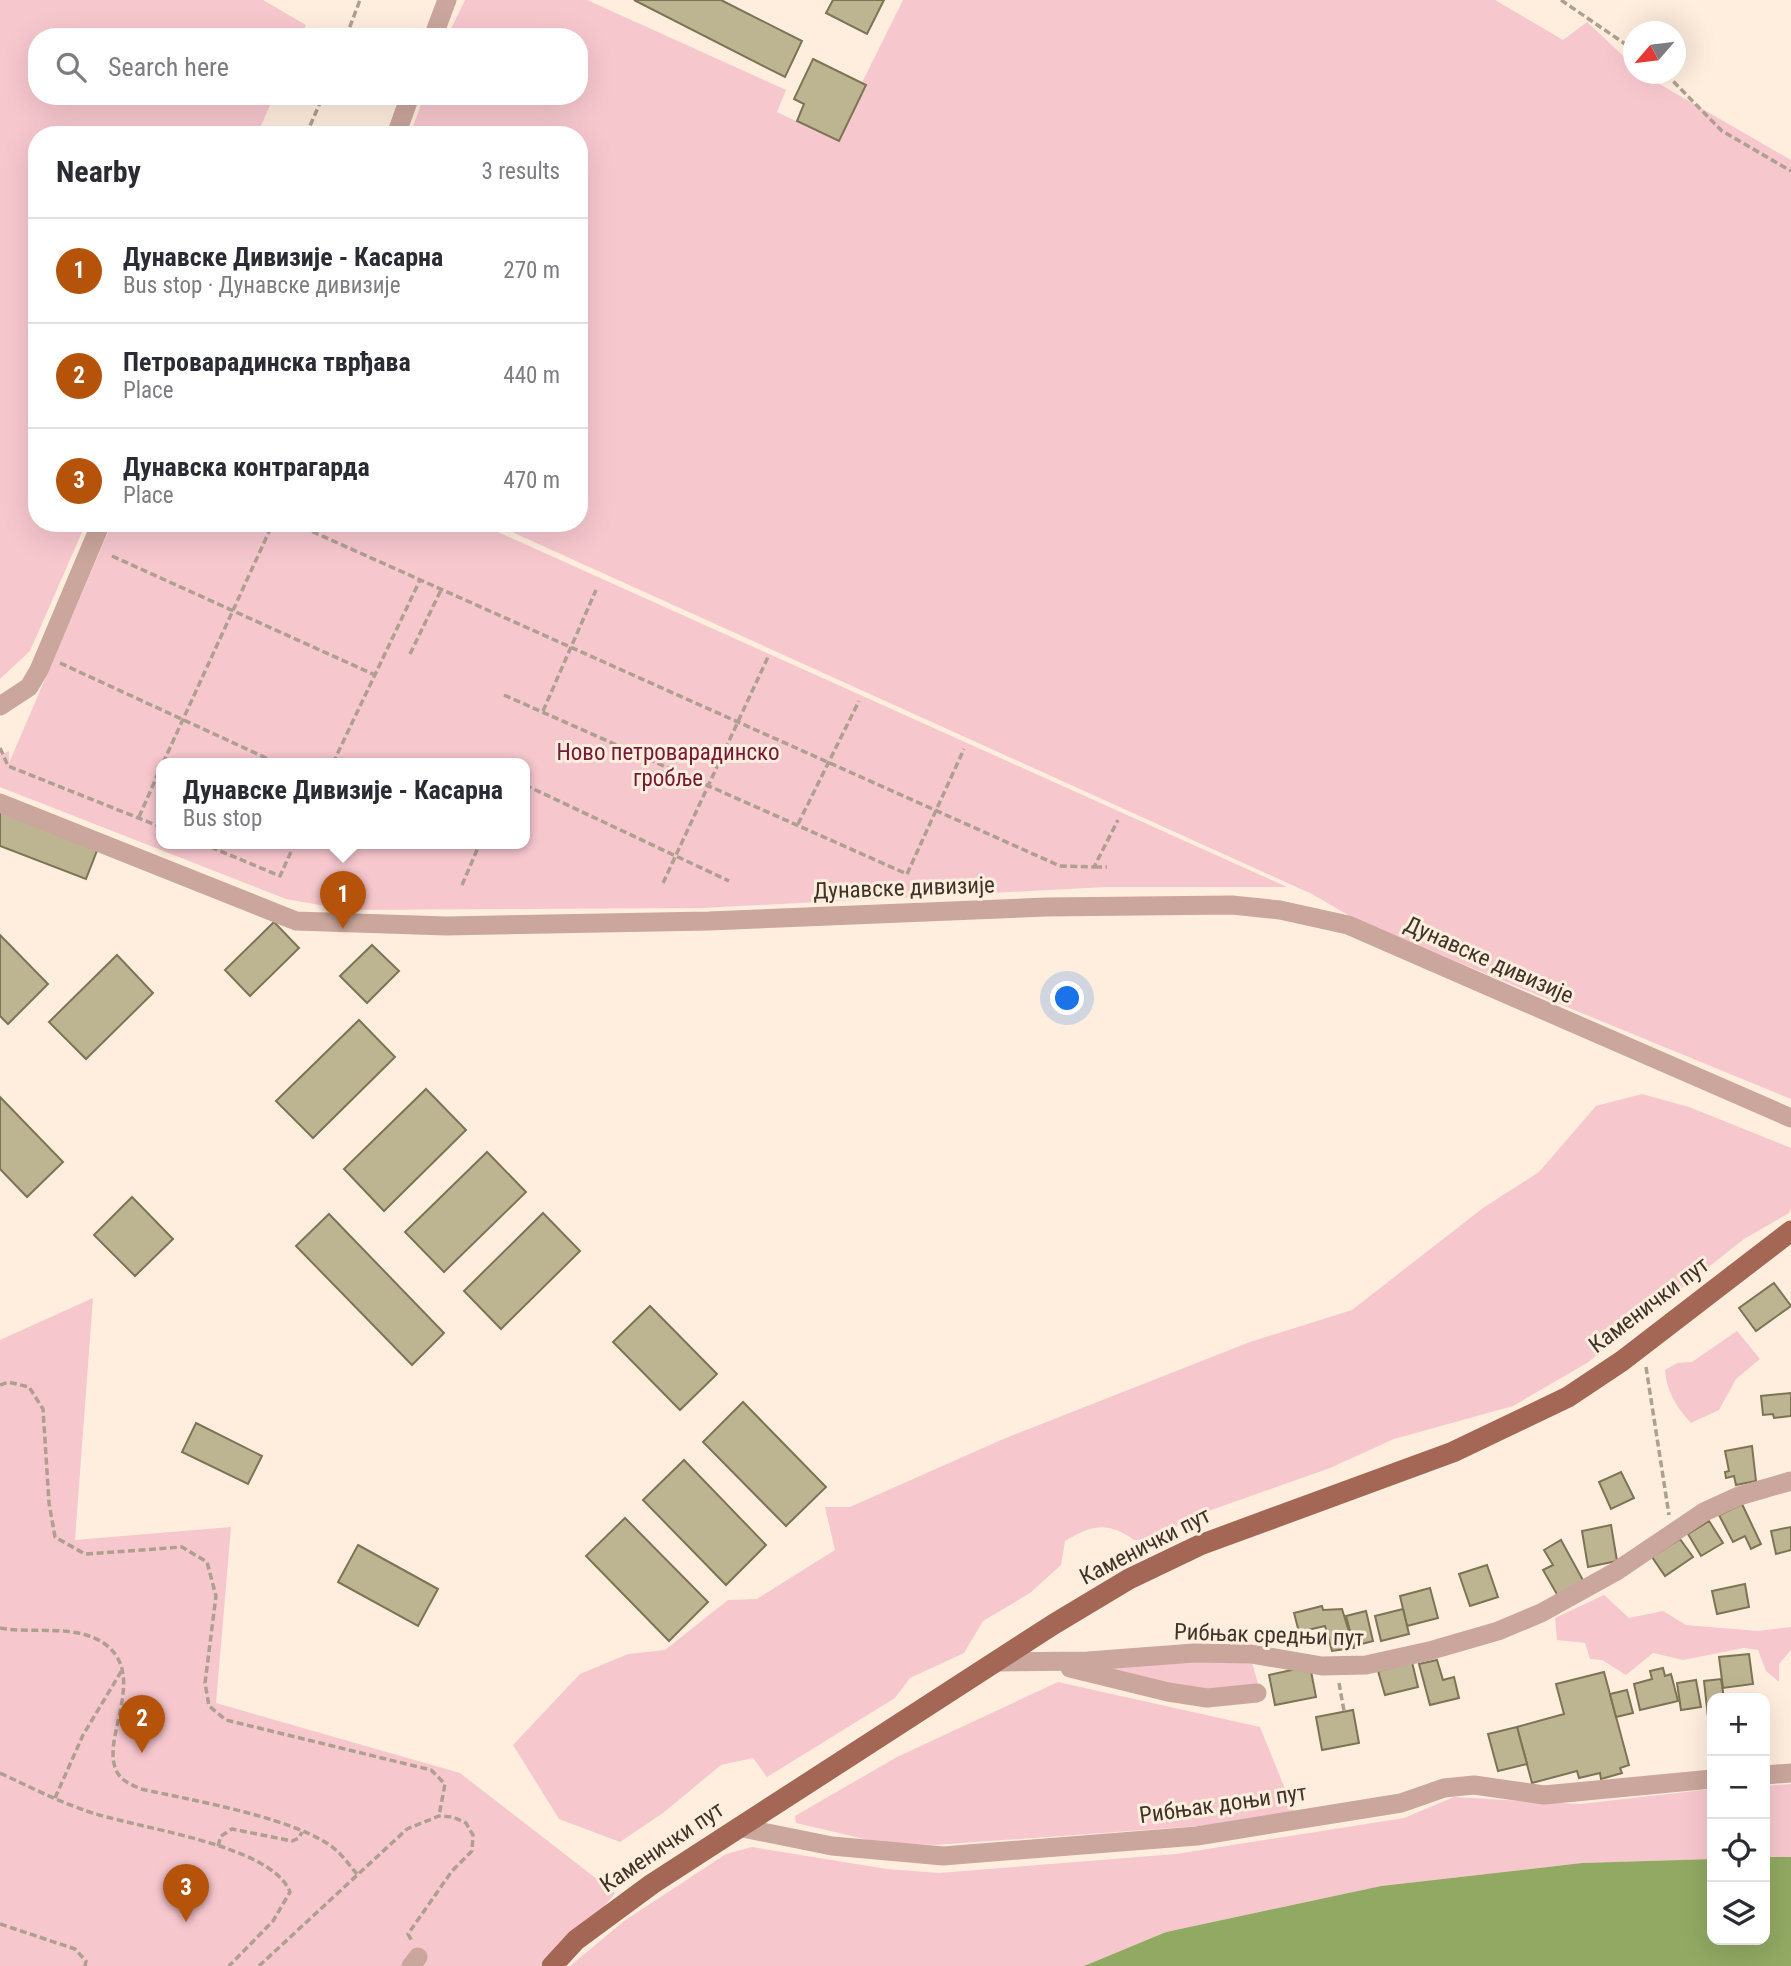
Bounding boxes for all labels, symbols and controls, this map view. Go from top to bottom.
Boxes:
north arrow [1623,21,1686,84]
search box [28,28,588,105]
icon: search [52,48,90,86]
text: Search here [108,52,229,82]
text: Nearby [56,154,141,189]
text: 3 results [482,158,560,185]
text: Дунавске Дивизије - Касарна [123,242,443,272]
text: 1 [73,257,85,284]
text: 270 m [503,257,560,284]
text: Bus stop · Дунавске дивизије [123,272,400,299]
text: Петроварадинска тврђава [123,347,411,377]
text: 2 [73,362,85,389]
text: 440 m [503,362,560,389]
text: Place [123,377,173,404]
text: Дунавска контрагарда [123,452,370,482]
text: 3 [73,467,85,494]
text: 470 m [503,467,560,494]
text: Place [123,482,173,509]
park label: Ново петроварадинско гробље [557,739,779,792]
popup [156,758,530,849]
text: Дунавске Дивизије - Касарна [183,775,503,805]
text: Bus stop [183,805,262,832]
pin: 1 [320,871,366,929]
street label: Дунавске дивизије [813,871,995,905]
street label: Дунавске дивизије [1400,911,1578,1009]
your location [1050,981,1084,1015]
street label: Каменички пут [1584,1251,1714,1359]
street label: Каменички пут [1075,1501,1215,1591]
street label: Рибњак средњи пут [1174,1618,1365,1652]
map controls [1707,1693,1770,1945]
button: + [1707,1693,1770,1756]
pin: 2 [119,1695,165,1753]
button: − [1707,1756,1770,1819]
street label: Рибњак доњи пут [1137,1779,1309,1829]
street label: Каменички пут [595,1796,729,1898]
button: locate [1707,1819,1770,1882]
pin: 3 [163,1864,209,1922]
button: layers [1707,1882,1770,1945]

